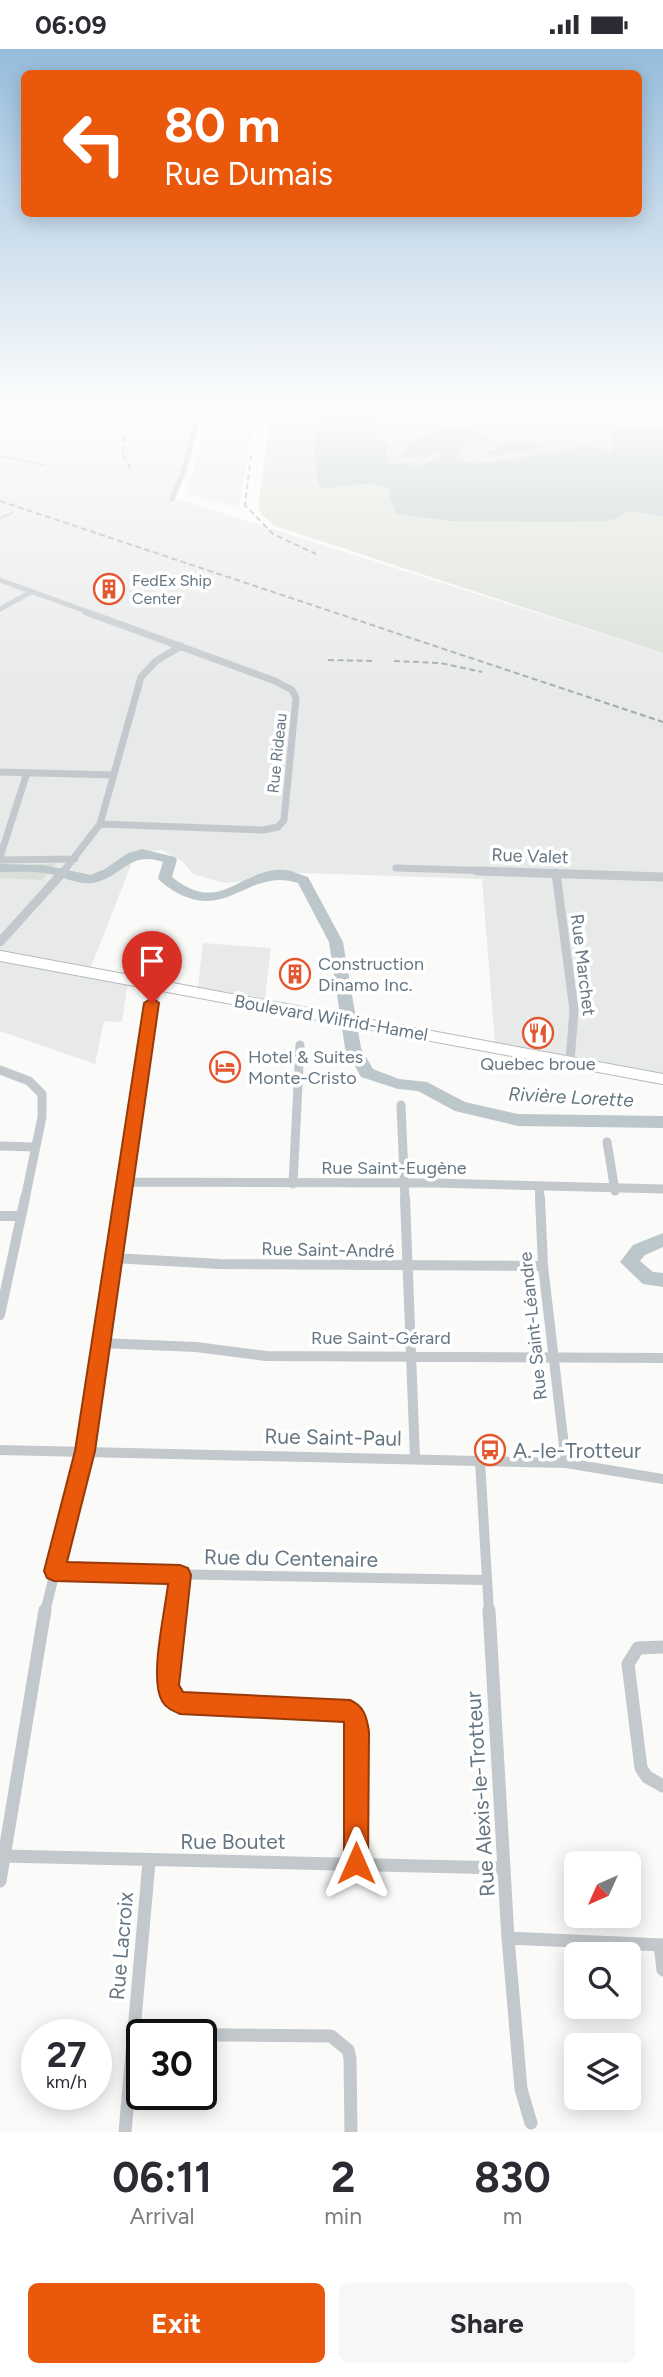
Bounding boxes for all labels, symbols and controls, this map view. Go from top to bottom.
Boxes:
text: 06:09 [35,9,107,41]
text: 80 m [164,95,280,154]
icon: left [49,98,140,189]
text: Rue Dumais [164,155,333,193]
place label: FedEx Ship Center [132,571,212,608]
building icon: FedEx Ship Center [92,572,126,606]
street label: Rue Rideau [263,712,291,794]
street label: Rue Valet [491,844,569,868]
street label: Rue Marchet [566,913,600,1017]
pin [122,931,182,1003]
icon: arrive [133,942,171,980]
place label: Construction Dinamo Inc. [318,953,424,996]
building icon: Construction Dinamo Inc. [278,957,312,991]
street label: Boulevard Wilfrid-Hamel [232,990,430,1046]
restaurant icon: Quebec broue [521,1016,555,1050]
place label: Hotel & Suites Monte-Cristo [248,1046,363,1089]
hotel icon: Hotel & Suites Monte-Cristo [208,1050,242,1084]
place label: Quebec broue [480,1053,596,1075]
water label: Rivière Lorette [508,1082,635,1112]
street label: Rue Saint-Eugène [321,1157,467,1179]
street label: Rue Saint-André [261,1238,395,1262]
street label: Rue Saint-Léandre [514,1250,552,1401]
street label: Rue Saint-Gérard [311,1327,451,1349]
street label: Rue Saint-Paul [264,1423,402,1451]
bus stop icon: A.-le-Trotteur [473,1433,507,1467]
place label: A.-le-Trotteur [513,1438,641,1463]
street label: Rue du Centenaire [204,1544,378,1572]
street label: Rue Alexis-le-Trotteur [460,1690,500,1898]
position arrow [319,1826,393,1900]
street label: Rue Boutet [180,1829,286,1854]
north arrow [564,1851,640,1929]
map controls [564,1851,641,2110]
street label: Rue Lacroix [104,1891,138,2001]
button: search [564,1942,641,2019]
speed limit sign: 30 [126,2019,217,2110]
button: layers [564,2033,641,2110]
text: 27 [47,2034,86,2076]
text: km/h [46,2071,87,2093]
text: 06:11 [112,2152,212,2203]
text: 2 [331,2152,355,2203]
text: 830 [474,2152,551,2203]
text: Arrival [130,2202,195,2230]
text: min [324,2202,362,2230]
text: m [503,2202,522,2230]
button: Exit [28,2283,325,2363]
button: Share [339,2283,635,2363]

